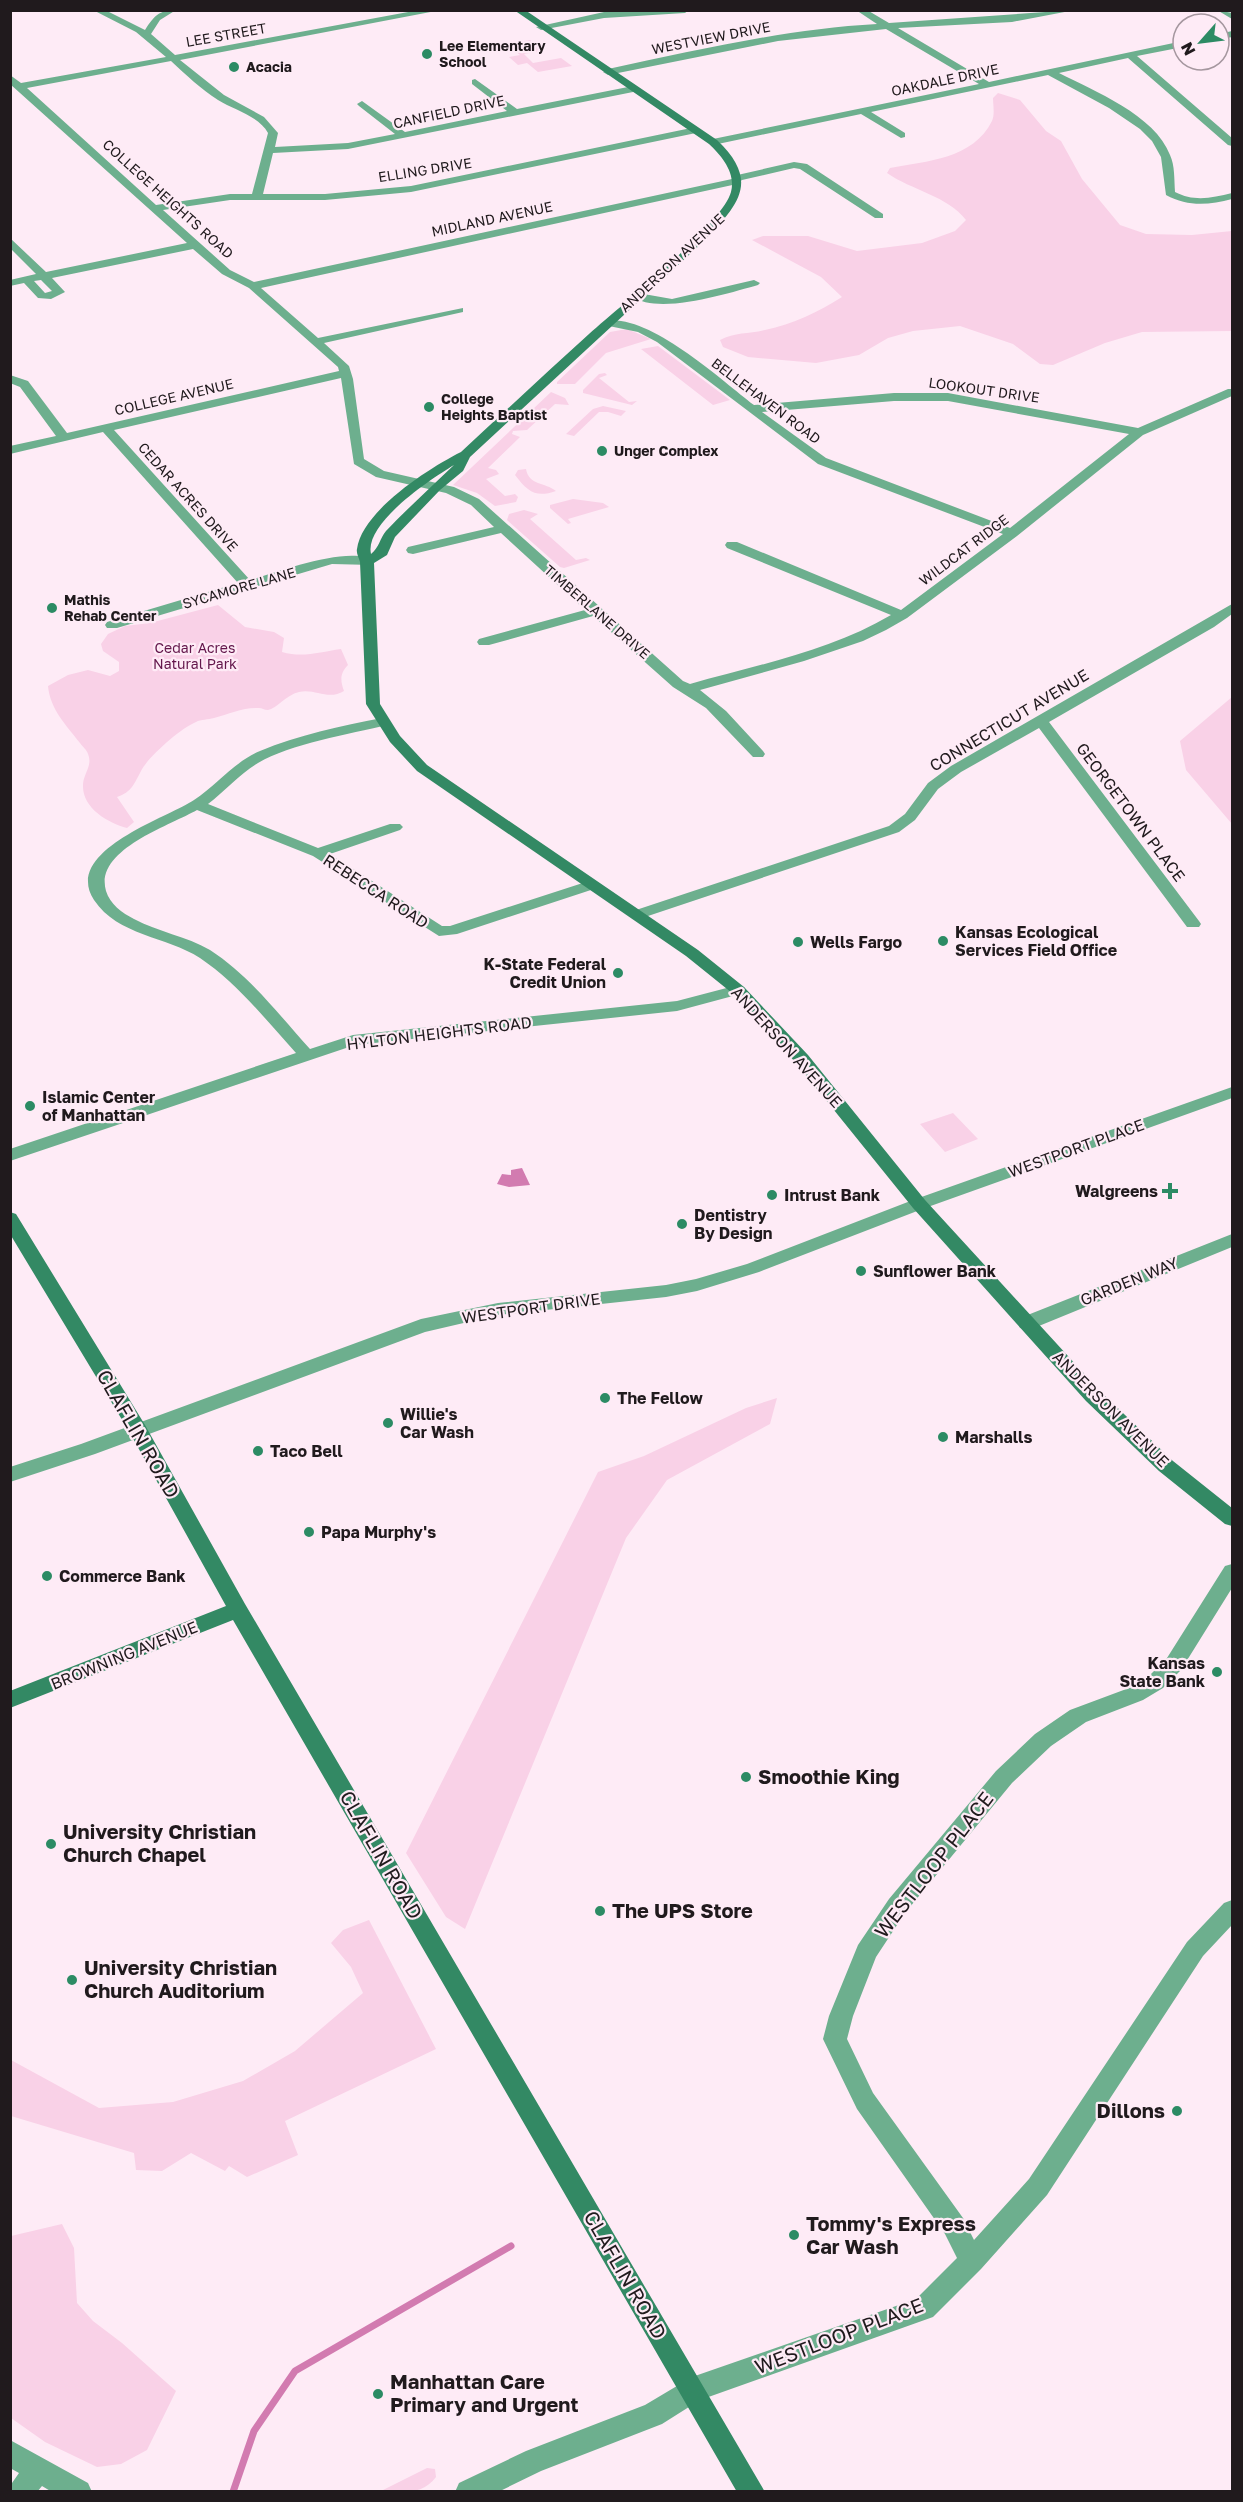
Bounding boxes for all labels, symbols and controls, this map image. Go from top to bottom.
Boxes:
north arrow [1171,12,1231,72]
street label: WESTVIEW DRIVE [650,18,772,57]
street label: LEE STREET [184,19,268,50]
place label: Lee Elementary School [439,37,546,70]
text: N [1176,39,1199,59]
marker: Lee Elementary School [420,47,434,61]
place label: Acacia [246,58,292,75]
marker: Acacia [227,60,241,74]
street label: OAKDALE DRIVE [889,60,1000,99]
street label: CANFIELD DRIVE [392,91,506,132]
street label: COLLEGE HEIGHTS ROAD [99,135,237,262]
street label: ELLING DRIVE [377,154,473,185]
street label: MIDLAND AVENUE [430,197,554,240]
street label: ANDERSON AVENUE [616,210,727,315]
street label: BELLEHAVEN ROAD [708,354,824,447]
street label: LOOKOUT DRIVE [927,373,1041,406]
street label: COLLEGE AVENUE [113,375,235,418]
place label: College Heights Baptist [441,390,547,423]
marker: College Heights Baptist [422,400,436,414]
street label: CEDAR ACRES DRIVE [135,439,242,555]
place label: Unger Complex [614,442,718,459]
marker: Unger Complex [595,444,609,458]
street label: WILDCAT RIDGE [916,510,1012,589]
street label: TIMBERLANE DRIVE [541,561,654,662]
street label: SYCAMORE LANE [180,563,297,612]
place label: Mathis Rehab Center [64,591,157,624]
marker: Mathis Rehab Center [45,601,59,615]
park label: Cedar Acres Natural Park [153,639,237,672]
street label: CONNECTICUT AVENUE [926,665,1092,775]
street label: GEORGETOWN PLACE [1072,739,1190,885]
street label: REBECCA ROAD [320,850,432,932]
place label: Kansas Ecological Services Field Office [955,922,1117,960]
place label: Wells Fargo [810,932,903,952]
marker: Kansas Ecological Services Field Office [936,934,950,948]
marker: Wells Fargo [791,935,805,949]
place label: K-State Federal Credit Union [484,954,607,992]
marker: K-State Federal Credit Union [611,966,625,980]
street label: ANDERSON AVENUE [727,982,847,1112]
street label: HYLTON HEIGHTS ROAD [345,1012,533,1054]
place label: Islamic Center of Manhattan [42,1087,155,1125]
marker: Islamic Center of Manhattan [23,1099,37,1113]
street label: WESTPORT PLACE [1005,1114,1147,1182]
place label: Walgreens [1075,1181,1158,1201]
marker: Walgreens [1163,1184,1177,1198]
place label: Intrust Bank [784,1185,881,1205]
marker: Intrust Bank [765,1188,779,1202]
place label: Dentistry By Design [694,1205,772,1243]
marker: Dentistry By Design [675,1217,689,1231]
street label: GARDEN WAY [1077,1252,1181,1310]
place label: Sunflower Bank [873,1261,997,1281]
marker: Sunflower Bank [854,1264,868,1278]
street label: WESTPORT DRIVE [460,1288,602,1328]
street label: ANDERSON AVENUE [1049,1347,1173,1471]
street label: CLAFLIN ROAD [92,1365,185,1502]
place label: The Fellow [617,1388,703,1408]
marker: The Fellow [598,1391,612,1405]
place label: Willie's Car Wash [400,1404,474,1442]
marker: Willie's Car Wash [381,1416,395,1430]
place label: Marshalls [955,1427,1032,1447]
marker: Marshalls [936,1430,950,1444]
place label: Taco Bell [270,1441,343,1461]
marker: Taco Bell [251,1444,265,1458]
place label: Papa Murphy's [321,1522,436,1542]
marker: Papa Murphy's [302,1525,316,1539]
place label: Commerce Bank [59,1566,186,1586]
marker: Commerce Bank [40,1569,54,1583]
street label: BROWNING AVENUE [48,1616,200,1694]
place label: Kansas State Bank [1119,1653,1206,1691]
marker: Kansas State Bank [1210,1665,1224,1679]
place label: Smoothie King [758,1764,900,1788]
marker: Smoothie King [739,1770,753,1784]
street label: CLAFLIN ROAD [335,1786,428,1923]
street label: WESTLOOP PLACE [869,1787,998,1942]
place label: University Christian Church Chapel [63,1819,256,1866]
marker: University Christian Church Chapel [44,1837,58,1851]
place label: The UPS Store [612,1898,753,1922]
marker: The UPS Store [593,1904,607,1918]
place label: University Christian Church Auditorium [84,1955,277,2002]
marker: University Christian Church Auditorium [65,1973,79,1987]
place label: Dillons [1097,2098,1165,2122]
marker: Dillons [1170,2104,1184,2118]
street label: CLAFLIN ROAD [579,2206,672,2343]
place label: Tommy's Express Car Wash [806,2211,976,2258]
marker: Tommy's Express Car Wash [787,2228,801,2242]
street label: WESTLOOP PLACE [751,2292,926,2378]
place label: Manhattan Care Primary and Urgent [390,2369,578,2416]
marker: Manhattan Care Primary and Urgent [371,2387,385,2401]

